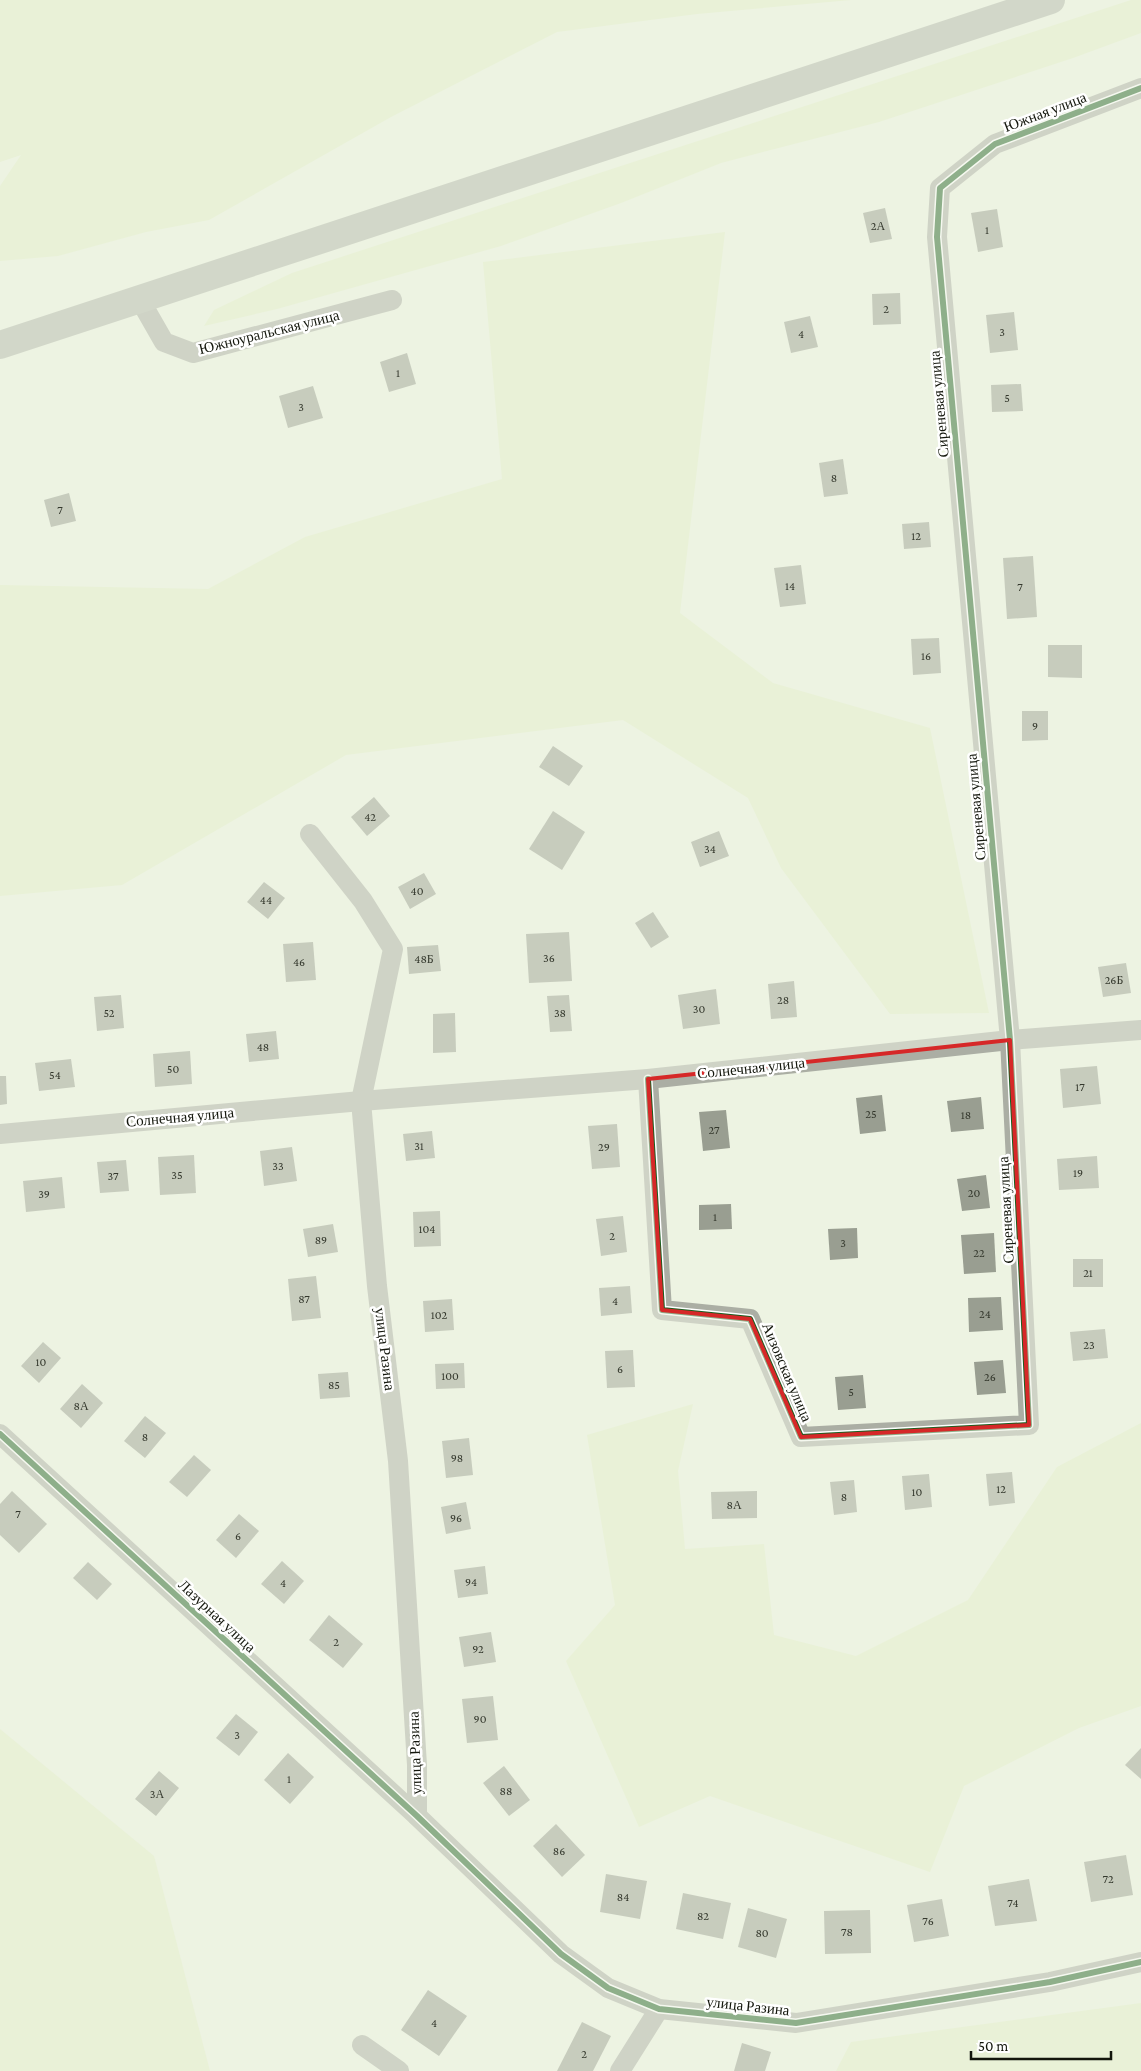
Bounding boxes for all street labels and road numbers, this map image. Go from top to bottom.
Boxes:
street label: Южная улица [1001,89,1089,135]
street label: Южноуральская улица [197,307,341,357]
street label: Сиреневая улица [926,350,952,458]
street label: Сиреневая улица [963,753,989,861]
street label: Солнечная улица [696,1054,806,1082]
street label: Солнечная улица [125,1104,235,1130]
street label: Сиреневая улица [995,1156,1017,1264]
street label: улица Разина [372,1307,398,1392]
street label: Аизовская улица [759,1320,815,1424]
street label: Лазурная улица [175,1576,259,1656]
street label: улица Разина [406,1711,424,1795]
street label: улица Разина [706,1994,791,2018]

